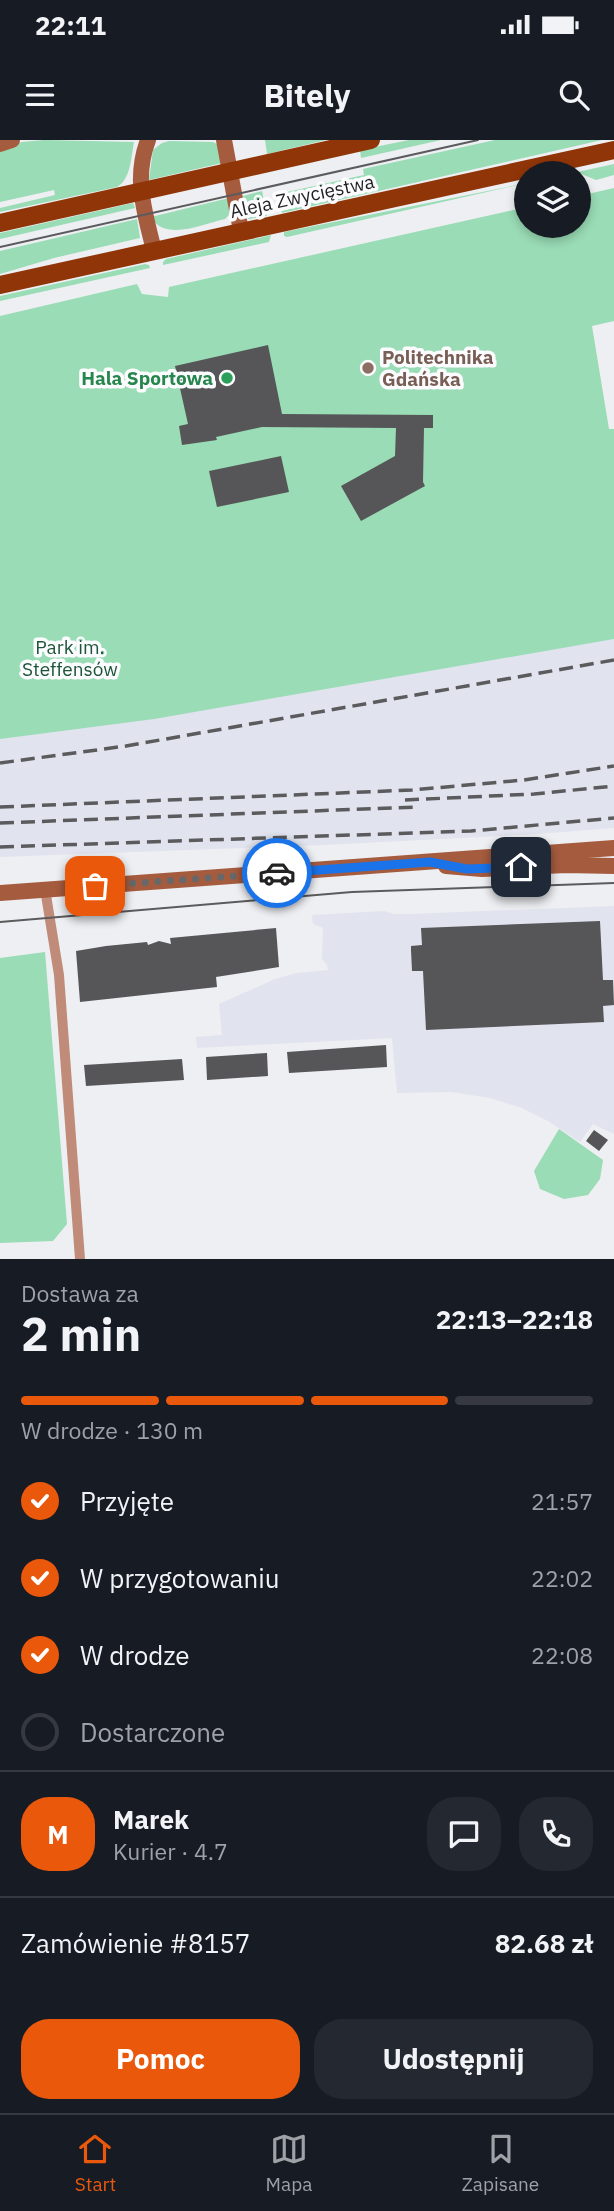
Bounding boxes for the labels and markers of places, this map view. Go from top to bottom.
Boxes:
place label: Politechnika Gdańska [382,345,494,391]
marker: Politechnika Gdańska [360,360,376,376]
place label: Hala Sportowa [81,366,213,390]
marker: Hala Sportowa [219,370,235,386]
pin [491,837,551,897]
pin [65,856,125,916]

